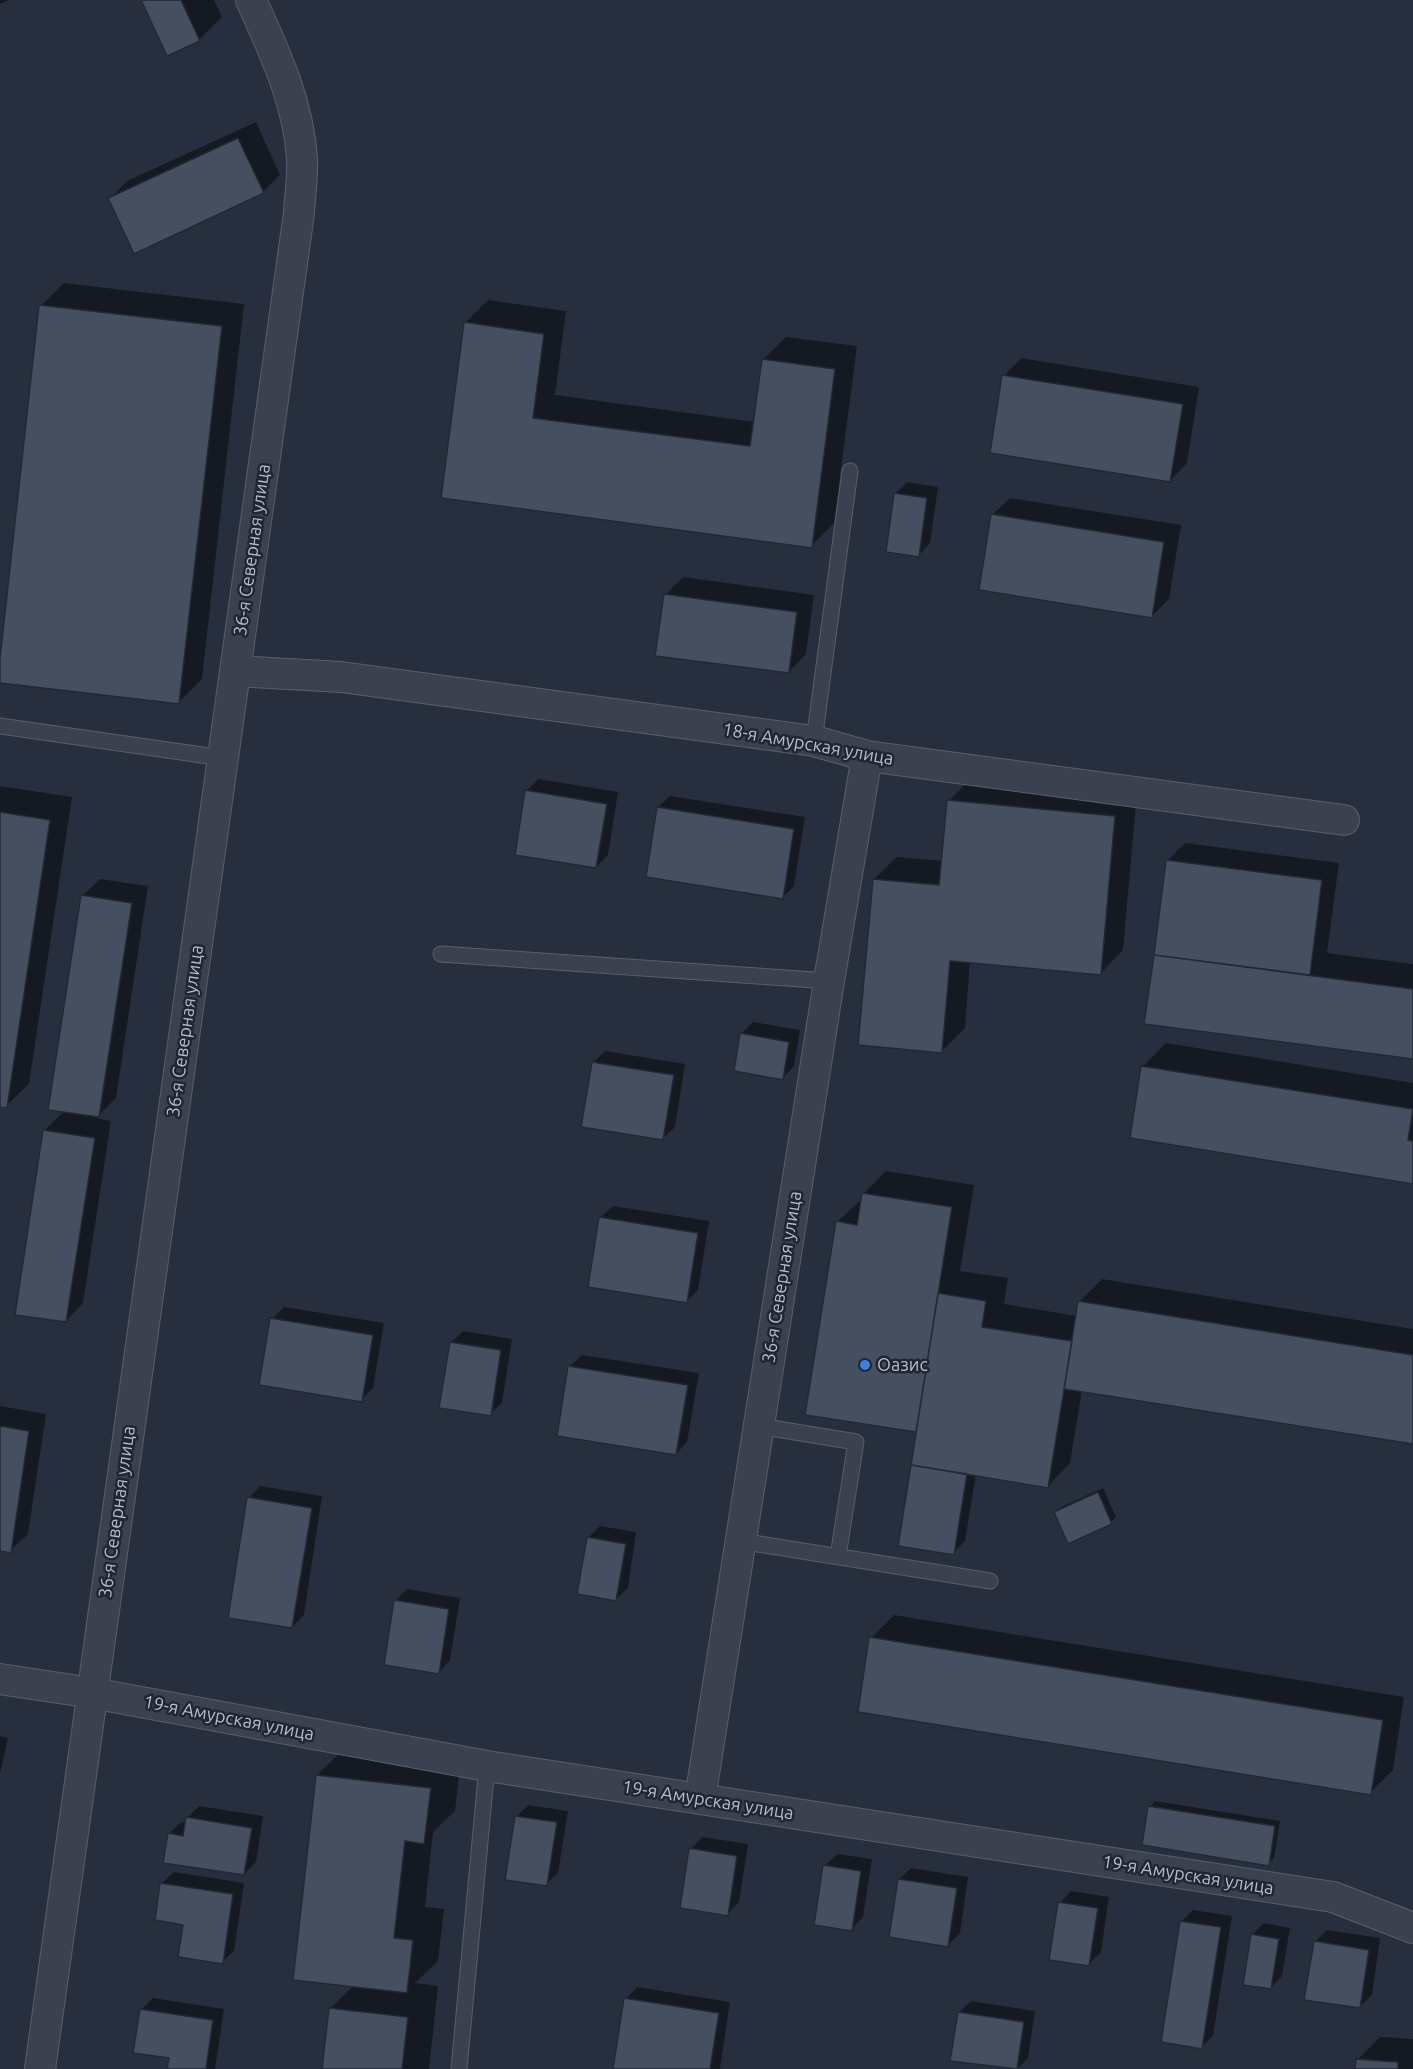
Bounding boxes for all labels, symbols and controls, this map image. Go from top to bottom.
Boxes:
street label: 36-я Северная улица [229,463,275,637]
street label: 18-я Амурская улица [721,718,895,770]
street label: 36-я Северная улица [162,944,208,1118]
street label: 36-я Северная улица [758,1190,806,1364]
place label: Оазис [877,1354,928,1376]
marker: Оазис [858,1358,872,1372]
street label: 36-я Северная улица [94,1425,140,1599]
street label: 19-я Амурская улица [142,1691,316,1745]
street label: 19-я Амурская улица [621,1776,795,1824]
street label: 19-я Амурская улица [1101,1851,1275,1899]

